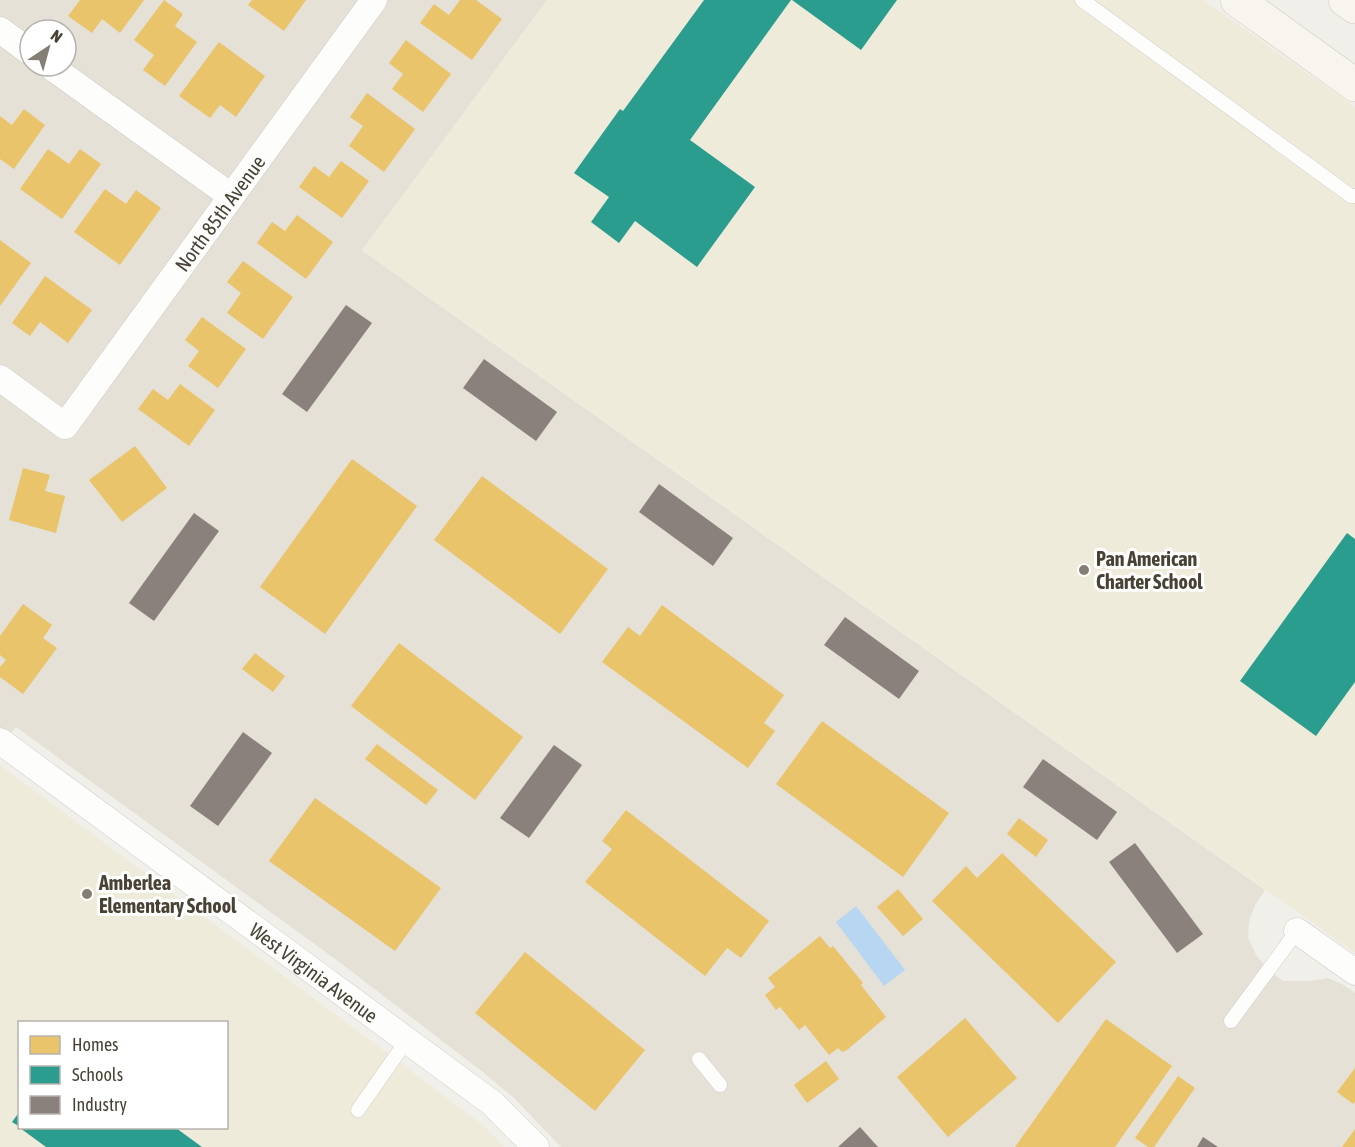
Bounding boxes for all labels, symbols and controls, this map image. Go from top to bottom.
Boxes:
north arrow [18,18,78,78]
text: N [48,26,66,46]
street label: North 85th Avenue [170,151,269,275]
place label: Pan American Charter School [1096,547,1203,593]
marker: Pan American Charter School [1077,563,1091,577]
place label: Amberlea Elementary School [98,871,237,917]
marker: Amberlea Elementary School [80,887,94,901]
street label: West Virginia Avenue [246,917,383,1027]
legend [18,1021,228,1129]
text: Homes [72,1034,118,1055]
text: Schools [72,1064,123,1085]
text: Industry [72,1094,127,1115]

